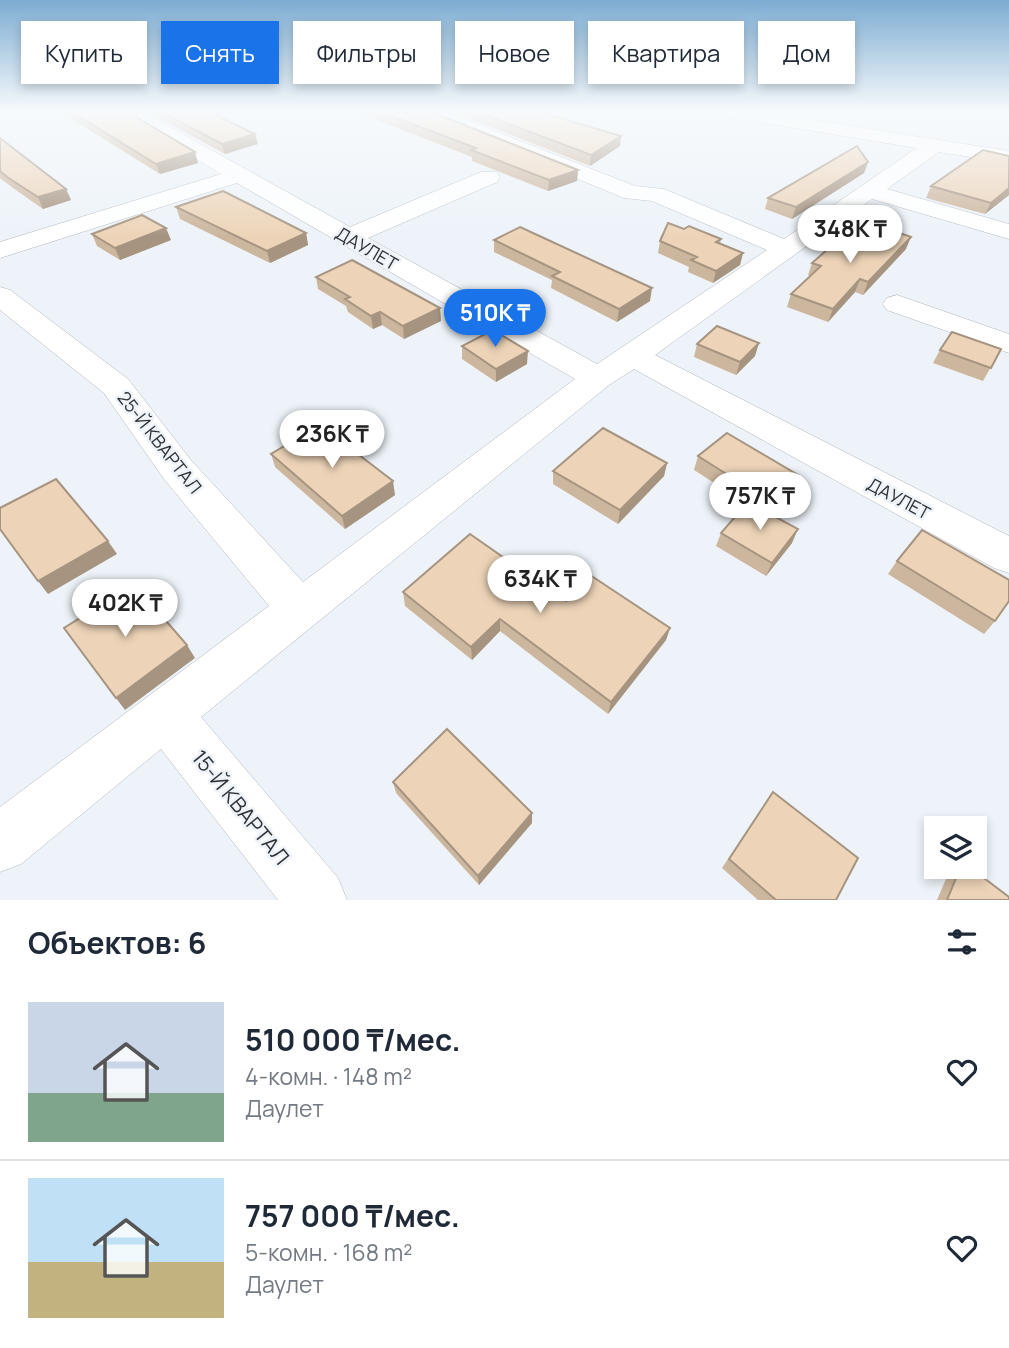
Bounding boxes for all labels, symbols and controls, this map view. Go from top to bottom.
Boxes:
chip: Купить [21,21,147,84]
chip: Снять [161,21,279,84]
chip: Фильтры [293,21,441,84]
chip: Новое [455,21,574,84]
chip: Квартира [588,21,744,84]
chip: Дом [758,21,855,84]
pin: 348K ₸ [793,205,907,265]
text: 348K ₸ [813,212,887,244]
street label: ДАУЛЕТ [331,221,403,276]
pin: 510K ₸ [438,290,552,349]
text: 510K ₸ [460,296,530,328]
street label: 25-Й КВАРТАЛ [113,386,207,498]
pin: 236K ₸ [275,410,389,470]
text: 236K ₸ [296,417,368,449]
street label: ДАУЛЕТ [863,471,935,525]
pin: 757K ₸ [703,472,817,532]
text: 757K ₸ [725,479,795,511]
pin: 634K ₸ [483,556,597,615]
text: 634K ₸ [503,562,577,594]
pin: 402K ₸ [68,580,182,639]
text: 402K ₸ [88,586,162,618]
street label: 15-Й КВАРТАЛ [186,744,296,870]
map controls [924,816,987,879]
button: layers [924,816,987,879]
text: Объектов: 6 [28,922,206,963]
icon: filters [943,923,981,961]
text: 510 000 ₸/мес. [245,1019,461,1060]
icon: home [84,1030,168,1114]
icon: heart [943,1053,981,1091]
text: 4-комн. · 148 m² [245,1060,412,1092]
text: Даулет [245,1092,324,1124]
text: 757 000 ₸/мес. [245,1195,460,1236]
icon: home [84,1206,168,1290]
icon: heart [943,1229,981,1267]
text: 5-комн. · 168 m² [245,1236,412,1268]
text: Даулет [245,1268,324,1300]

